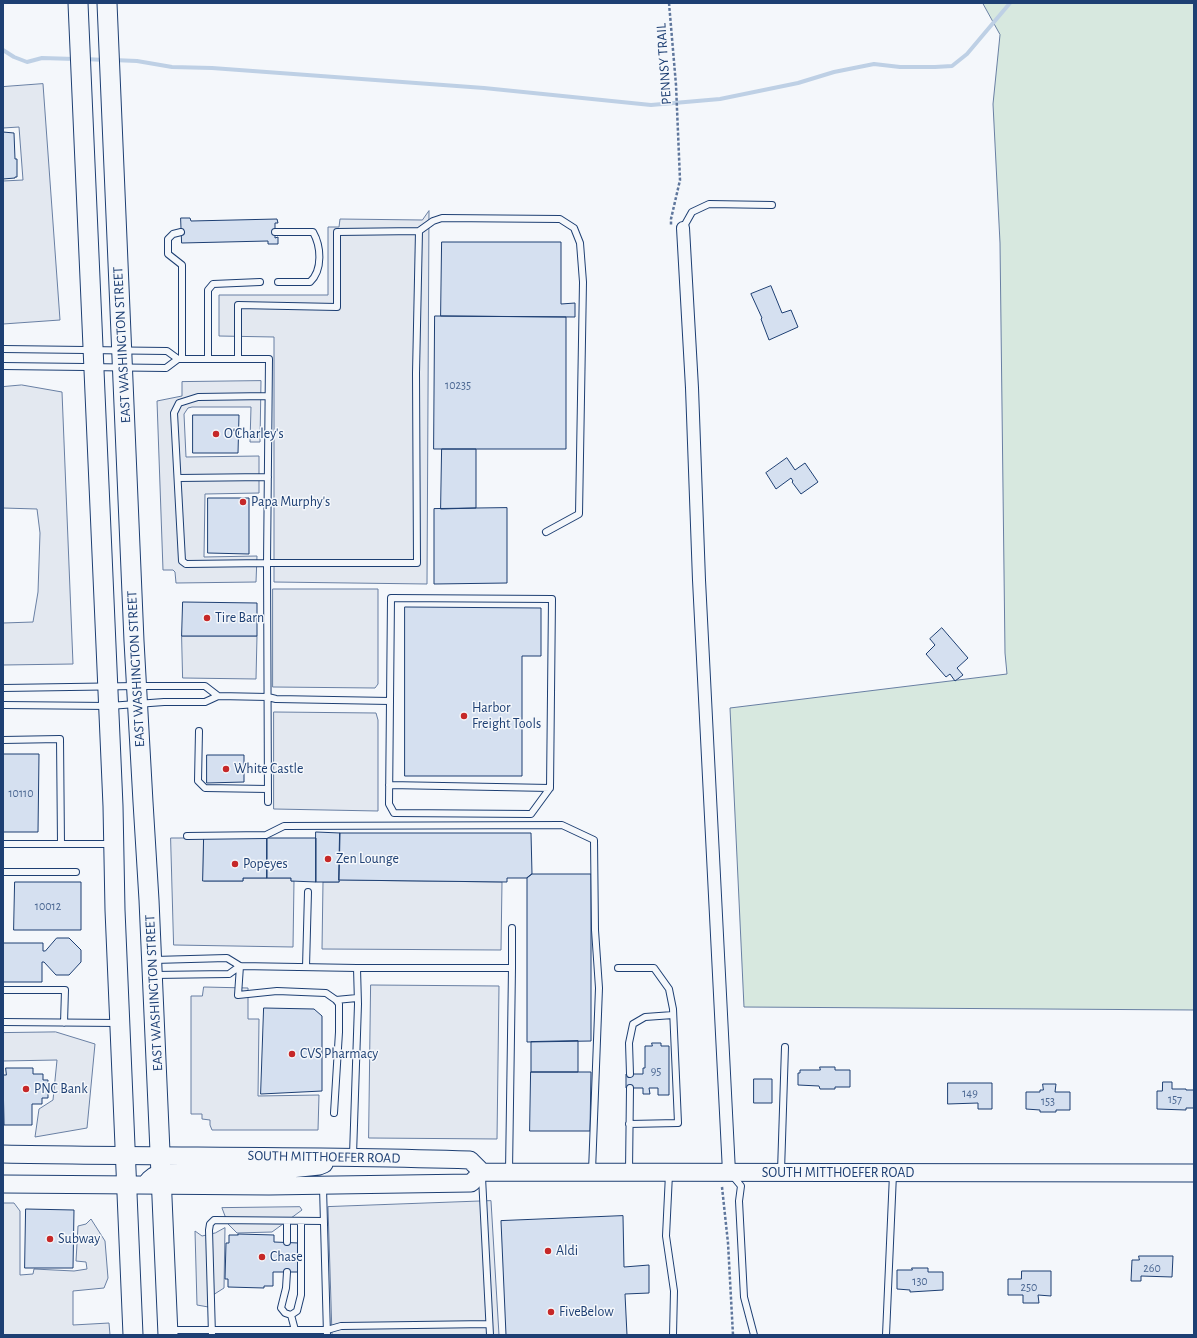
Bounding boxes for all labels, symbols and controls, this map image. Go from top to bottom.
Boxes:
street label: PENNSY TRAIL [653,23,675,105]
street label: EAST WASHINGTON STREET [110,266,134,424]
house number: 10235 [445,378,471,392]
place label: O'Charley's [224,426,284,442]
marker: O'Charley's [211,429,221,439]
place label: Papa Murphy's [251,494,330,510]
marker: Papa Murphy's [238,497,248,507]
street label: EAST WASHINGTON STREET [124,590,148,748]
place label: Tire Barn [215,610,264,626]
marker: Tire Barn [202,613,212,623]
place label: Harbor Freight Tools [472,700,541,732]
marker: Harbor Freight Tools [459,711,469,721]
place label: White Castle [234,761,303,777]
marker: White Castle [221,764,231,774]
house number: 10110 [8,786,34,800]
place label: Zen Lounge [336,851,399,867]
marker: Zen Lounge [323,854,333,864]
place label: Popeyes [243,856,288,872]
marker: Popeyes [230,859,240,869]
house number: 10012 [35,899,61,913]
street label: EAST WASHINGTON STREET [142,914,166,1072]
place label: CVS Pharmacy [300,1046,378,1062]
marker: CVS Pharmacy [287,1049,297,1059]
house number: 95 [651,1064,661,1078]
place label: PNC Bank [34,1081,88,1097]
marker: PNC Bank [21,1084,31,1094]
house number: 149 [962,1086,978,1100]
house number: 157 [1168,1092,1182,1106]
house number: 153 [1041,1094,1055,1108]
street label: SOUTH MITTHOEFER ROAD [248,1147,400,1167]
street label: SOUTH MITTHOEFER ROAD [762,1165,914,1181]
place label: Subway [58,1231,100,1247]
marker: Subway [45,1234,55,1244]
place label: Aldi [556,1243,578,1259]
marker: Aldi [543,1246,553,1256]
place label: Chase [270,1249,303,1265]
marker: Chase [257,1252,267,1262]
house number: 260 [1143,1261,1161,1275]
house number: 130 [912,1274,928,1288]
house number: 250 [1021,1280,1037,1294]
place label: FiveBelow [559,1304,614,1320]
marker: FiveBelow [546,1307,556,1317]

